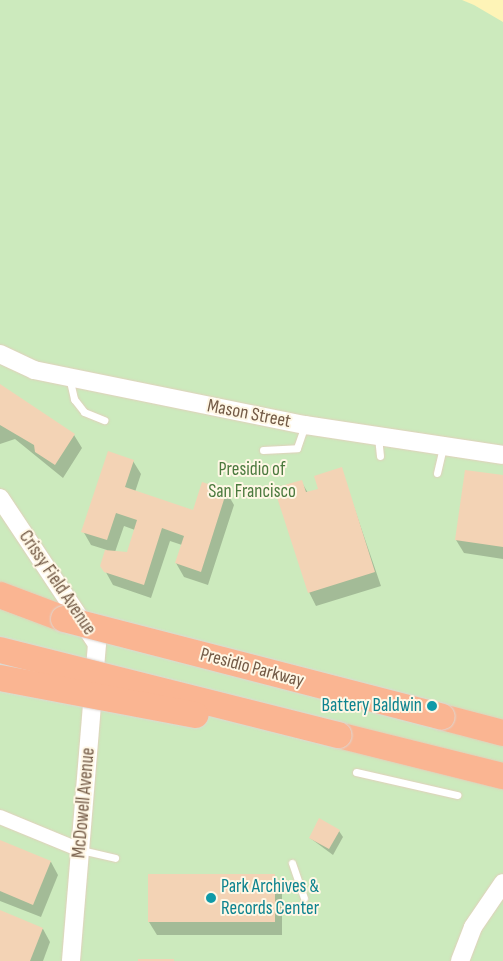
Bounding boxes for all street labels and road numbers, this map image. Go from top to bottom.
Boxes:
street label: Mason Street [205,395,293,433]
street label: Crissy Field Avenue [14,526,100,640]
street label: Presidio Parkway [198,643,306,693]
street label: McDowell Avenue [68,747,100,859]

